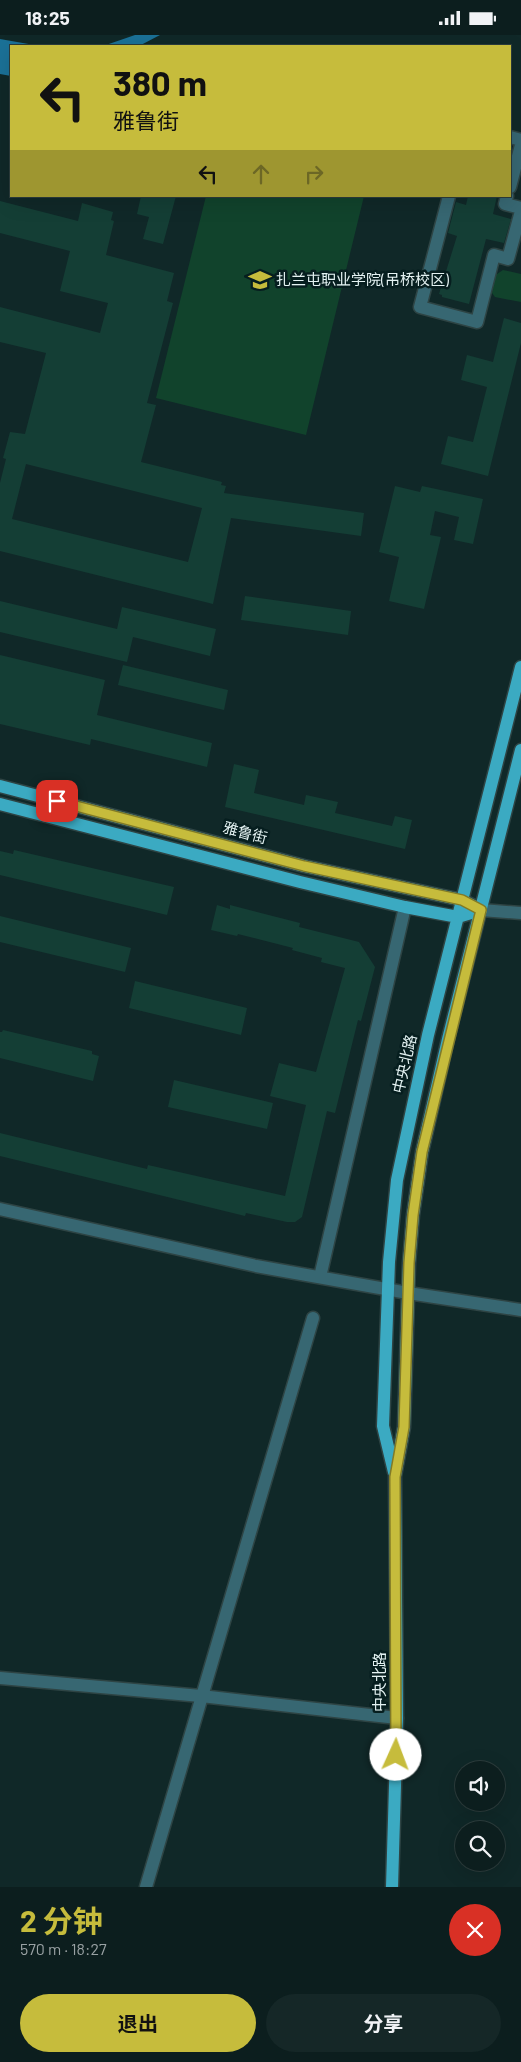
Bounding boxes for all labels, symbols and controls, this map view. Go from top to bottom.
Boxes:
text: 18:25 [25,6,70,29]
text: 380 m [113,61,207,103]
icon: left [30,65,95,130]
text: 雅鲁街 [113,107,179,133]
icon: left [194,160,222,188]
icon: ahead [247,160,275,188]
icon: right [300,160,328,188]
school or university icon: 扎兰屯职业学院(吊桥校区) [247,267,273,293]
place label: 扎兰屯职业学院(吊桥校区) [276,270,449,288]
pin [36,780,78,822]
icon: arrive [43,787,71,815]
street label: 雅鲁街 [221,818,269,847]
street label: 中央北路 [389,1033,420,1095]
street label: 中央北路 [370,1652,388,1712]
position arrow [369,1728,421,1780]
map controls [455,1761,505,1871]
button: sound [455,1761,505,1811]
button: search [455,1821,505,1871]
text: 2 分钟 [20,1902,103,1938]
button: close [449,1904,501,1956]
text: 570 m · 18:27 [20,1939,107,1958]
button: 退出 [20,1994,256,2052]
button: 分享 [266,1994,501,2052]

